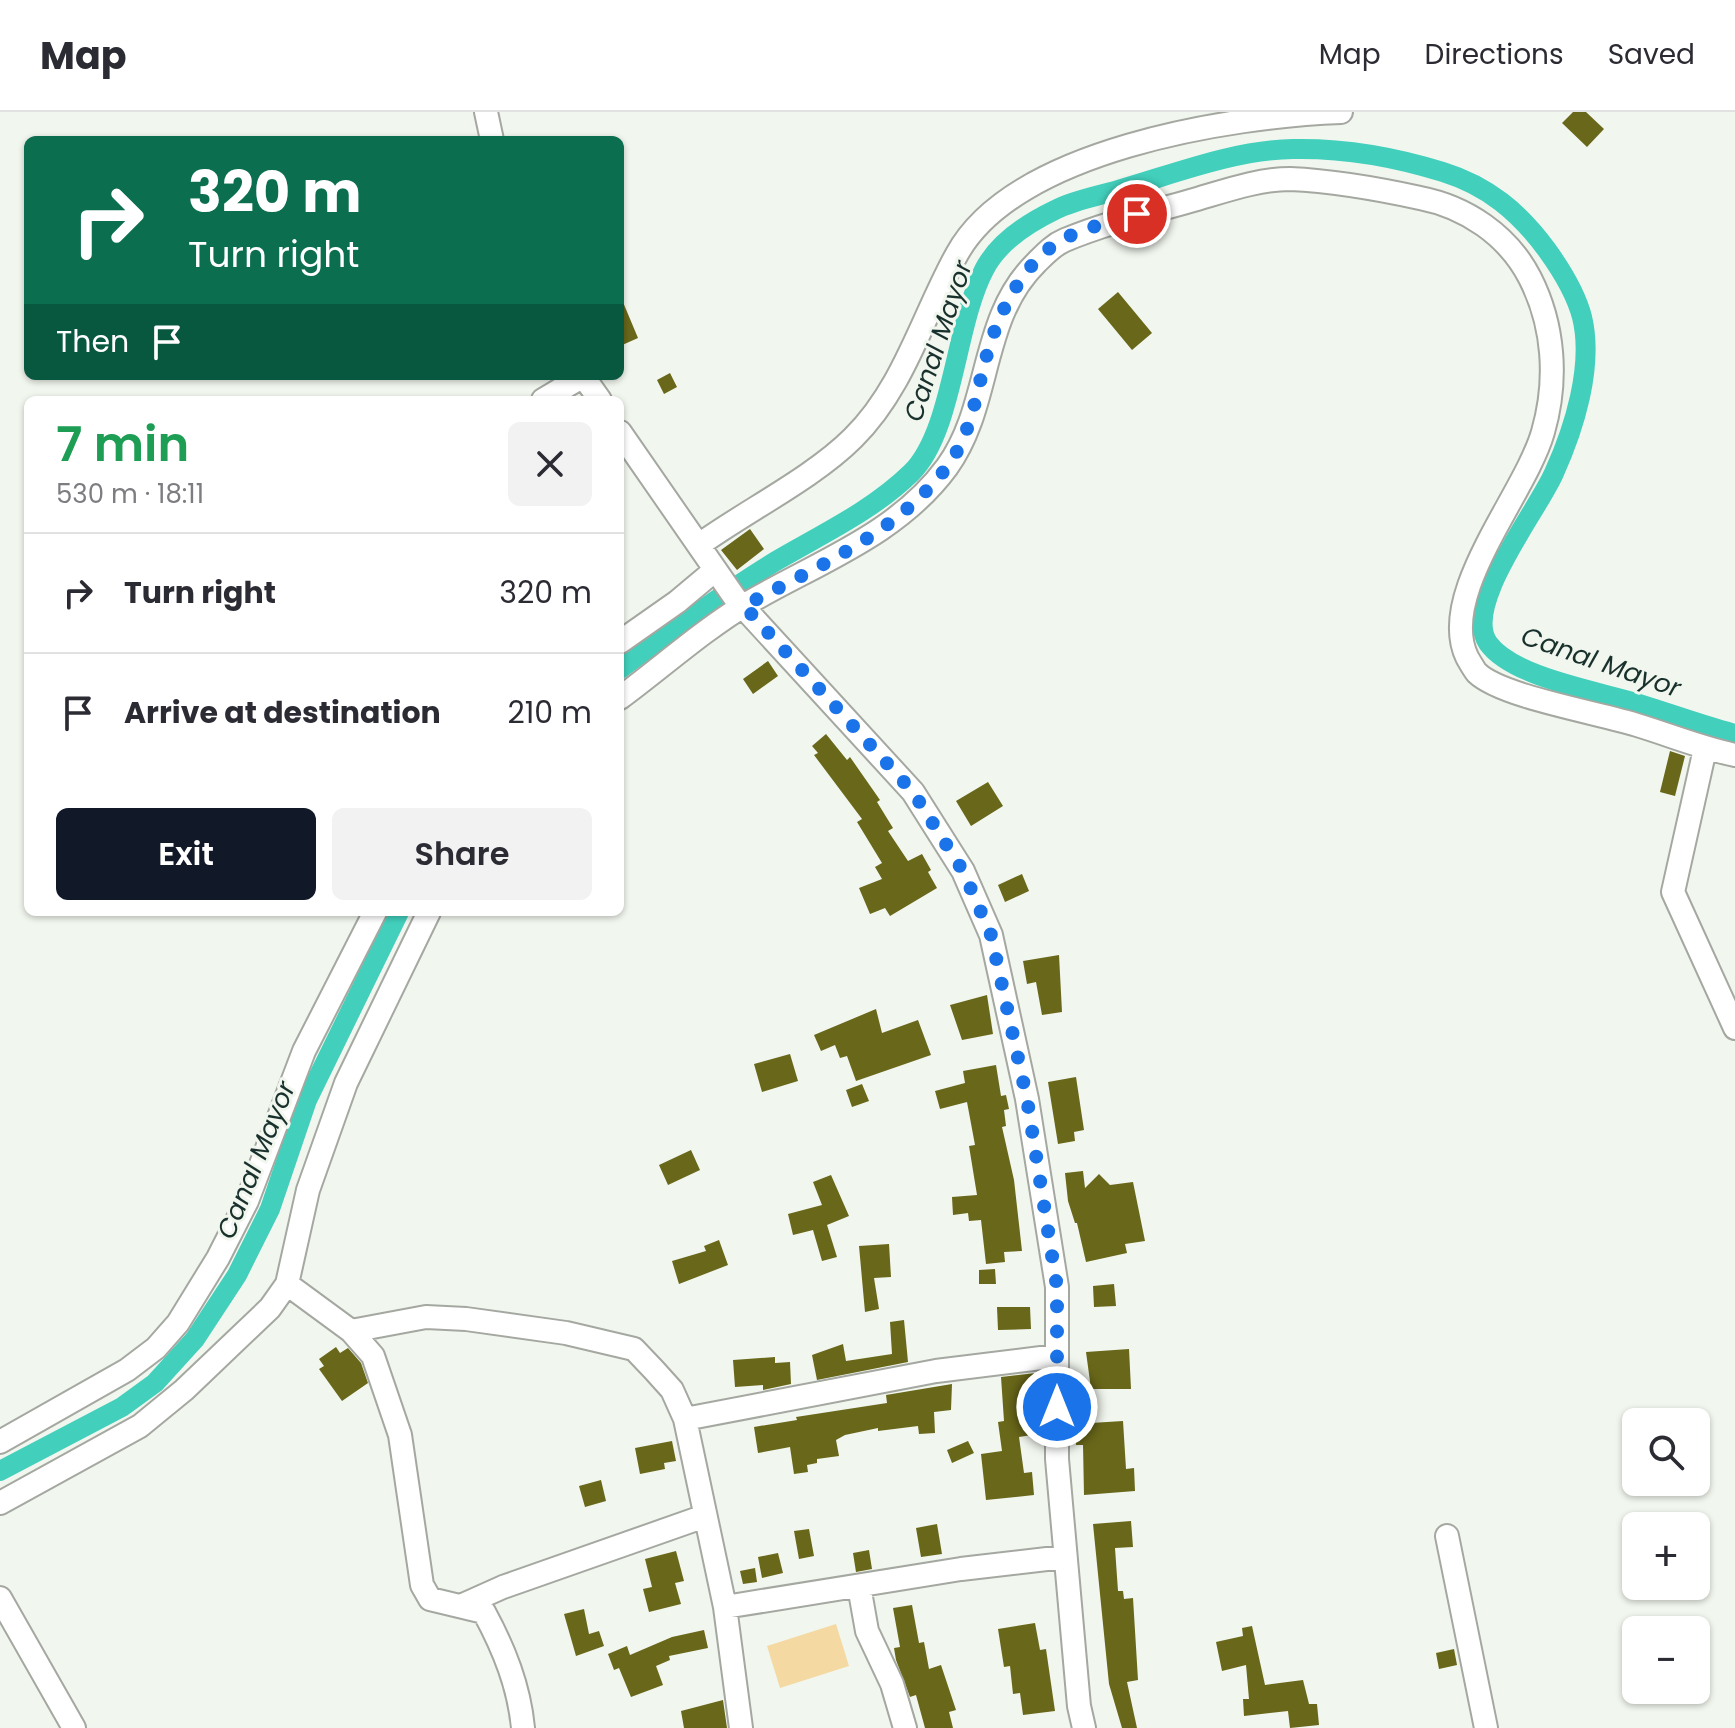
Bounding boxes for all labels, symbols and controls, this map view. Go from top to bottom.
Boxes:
text: Map [40,29,127,82]
text: Map [1319,35,1381,74]
text: Directions [1425,35,1564,74]
text: Saved [1608,35,1695,74]
text: 320 m [188,153,362,232]
icon: right [56,168,160,272]
pin [1103,180,1171,248]
icon: arrive [1115,192,1159,236]
text: Turn right [188,229,359,280]
water label: Canal Mayor [895,255,981,426]
text: Then [56,320,129,363]
icon: arrive [145,320,189,364]
text: 7 min [56,411,189,478]
button: close [508,422,592,506]
text: 530 m · 18:11 [56,476,204,512]
icon: right [56,571,100,615]
text: Turn right [124,571,276,614]
text: 320 m [499,571,592,614]
water label: Canal Mayor [1516,618,1687,707]
icon: arrive [56,691,100,735]
text: Arrive at destination [124,691,441,734]
text: 210 m [507,691,592,734]
button: Exit [56,808,316,900]
button: Share [332,808,592,900]
water label: Canal Mayor [208,1075,304,1244]
position arrow [1015,1365,1099,1449]
map controls [1622,1408,1710,1704]
button: search [1622,1408,1710,1496]
button: + [1622,1512,1710,1600]
button: − [1622,1616,1710,1704]

